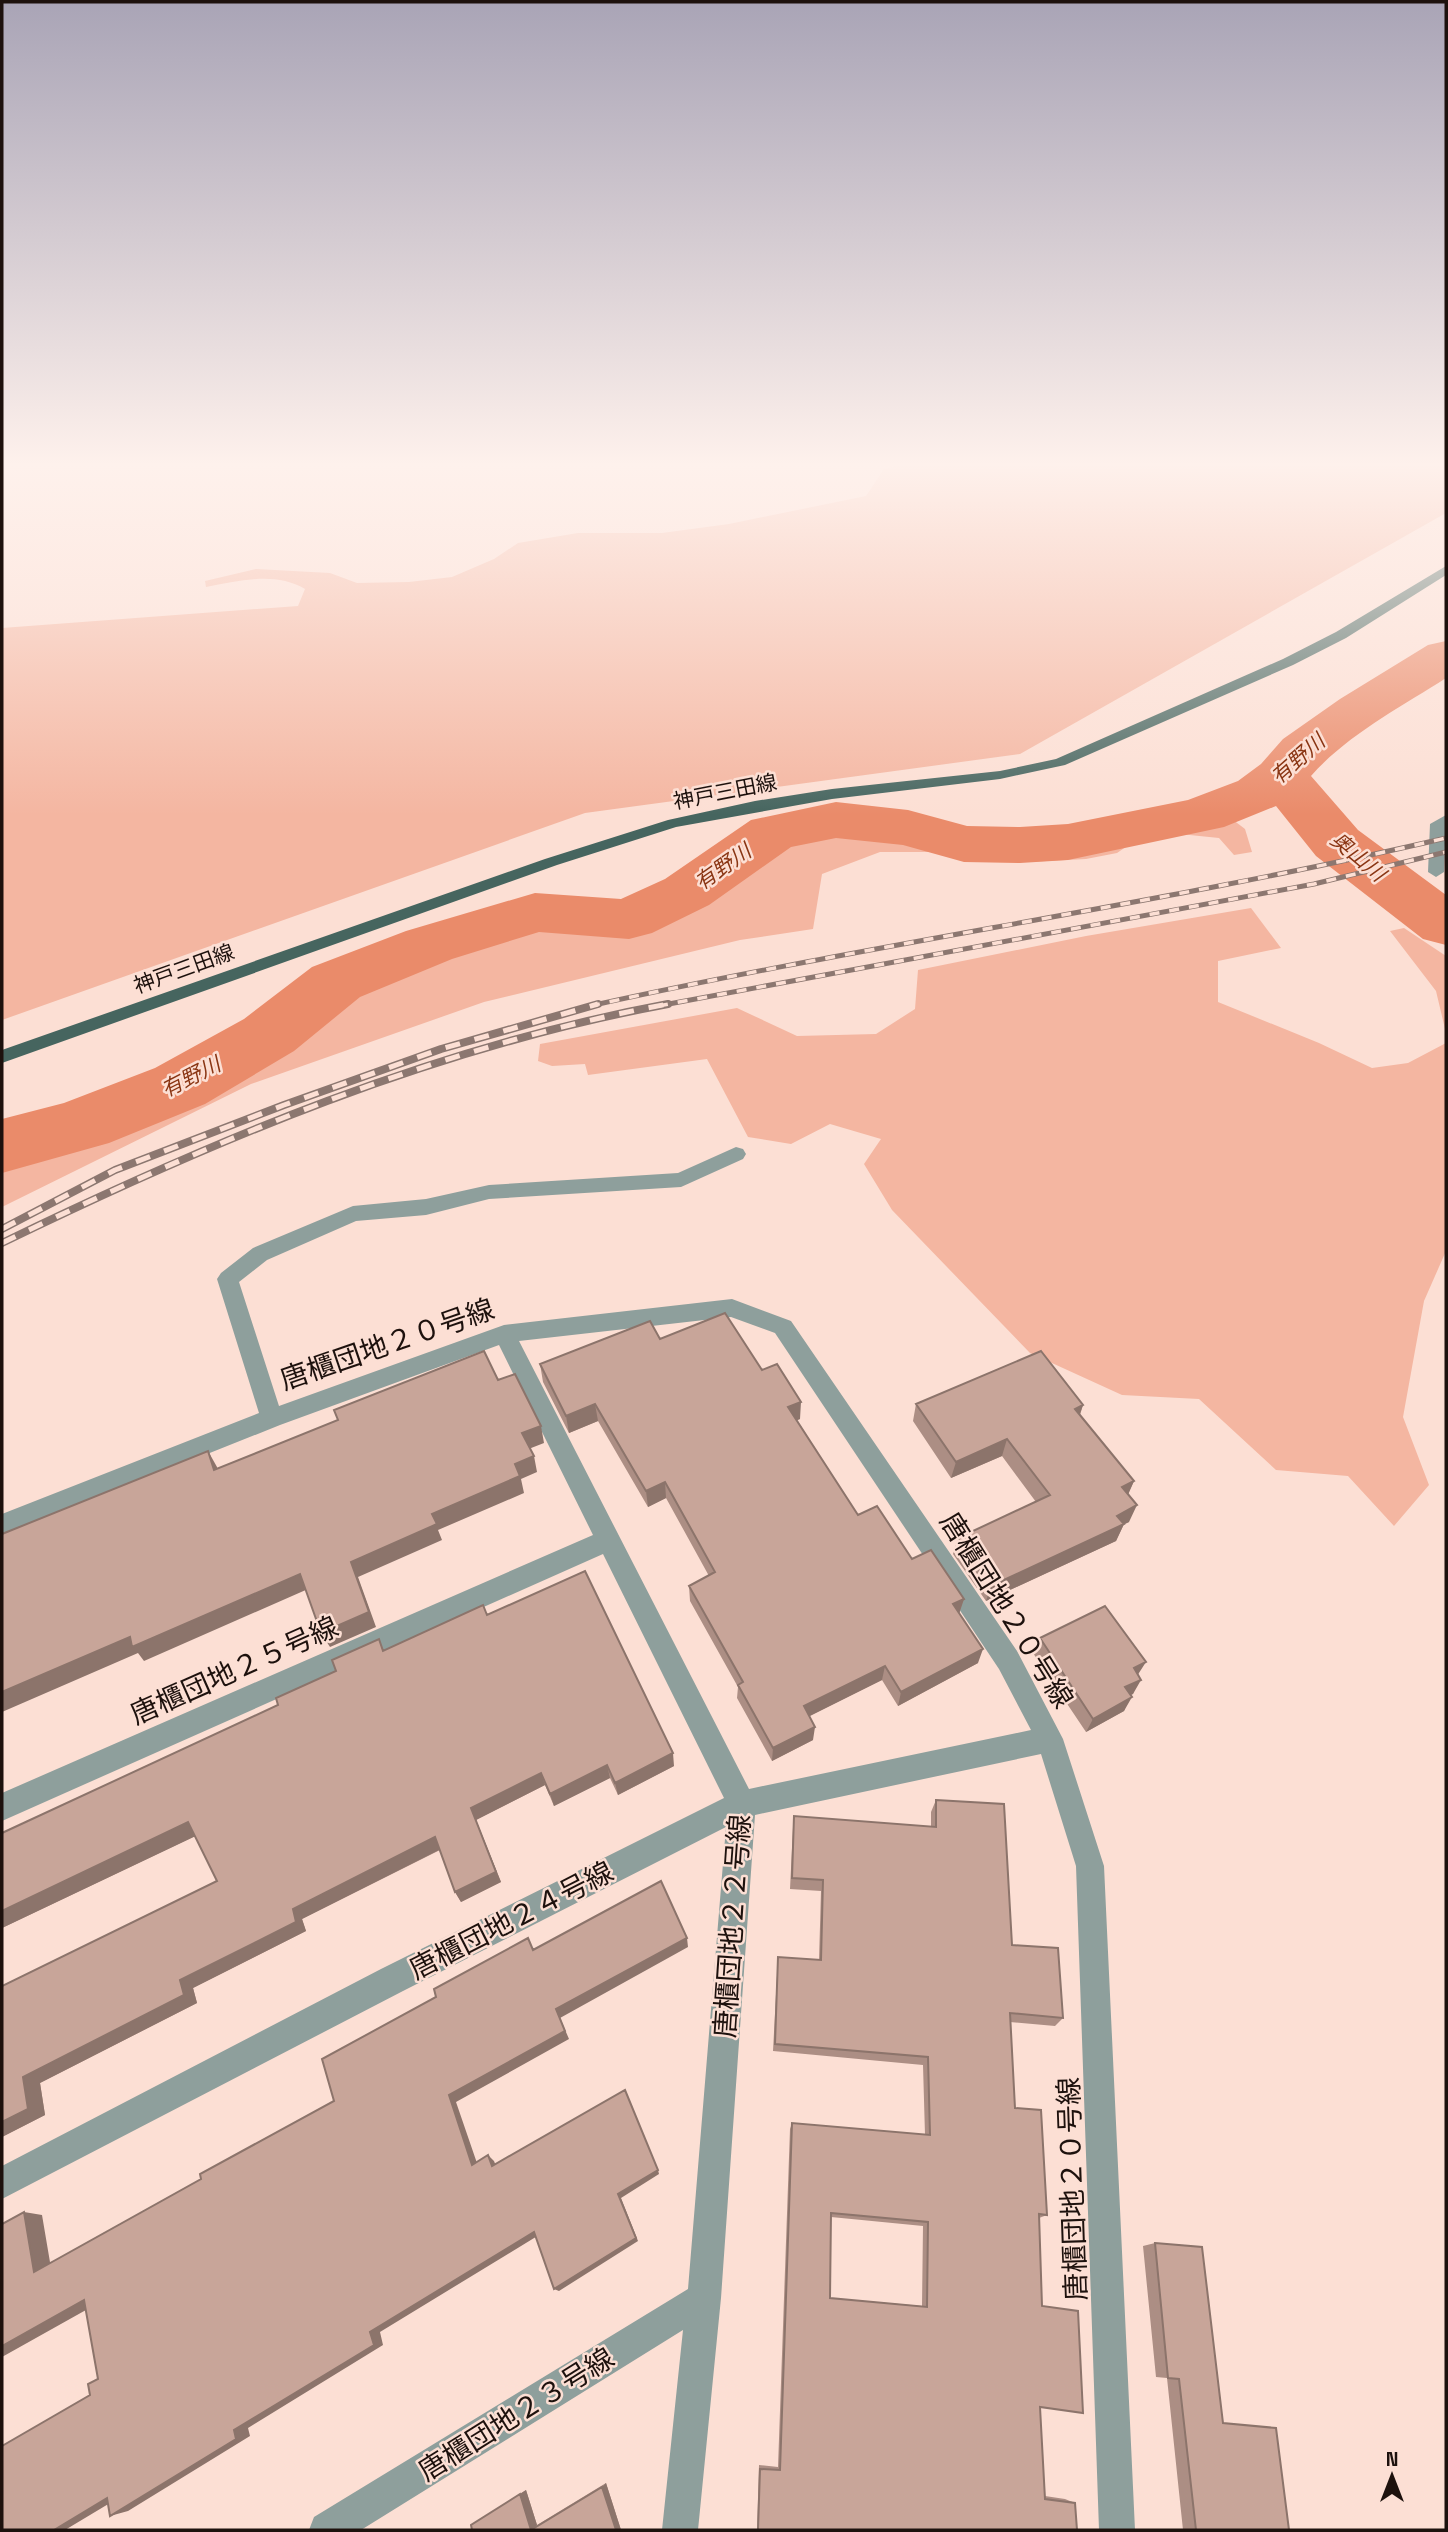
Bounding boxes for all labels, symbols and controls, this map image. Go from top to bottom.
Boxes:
water label: 有野川 [1265,726,1332,789]
street label: 神戸三田線 [671,768,779,815]
water label: 奥山川 [1326,826,1393,888]
water label: 有野川 [689,836,758,896]
street label: 神戸三田線 [130,938,238,999]
water label: 有野川 [157,1049,227,1103]
street label: 唐櫃団地２０号線 [275,1291,499,1397]
street label: 唐櫃団地２０号線 [932,1505,1082,1715]
street label: 唐櫃団地２５号線 [124,1608,344,1732]
street label: 唐櫃団地２２号線 [706,1813,758,2039]
street label: 唐櫃団地２４号線 [403,1853,619,1987]
street label: 唐櫃団地２０号線 [1050,2076,1094,2302]
street label: 唐櫃団地２３号線 [411,2339,621,2489]
north arrow [1357,2441,1427,2511]
text: N [1386,2447,1398,2472]

